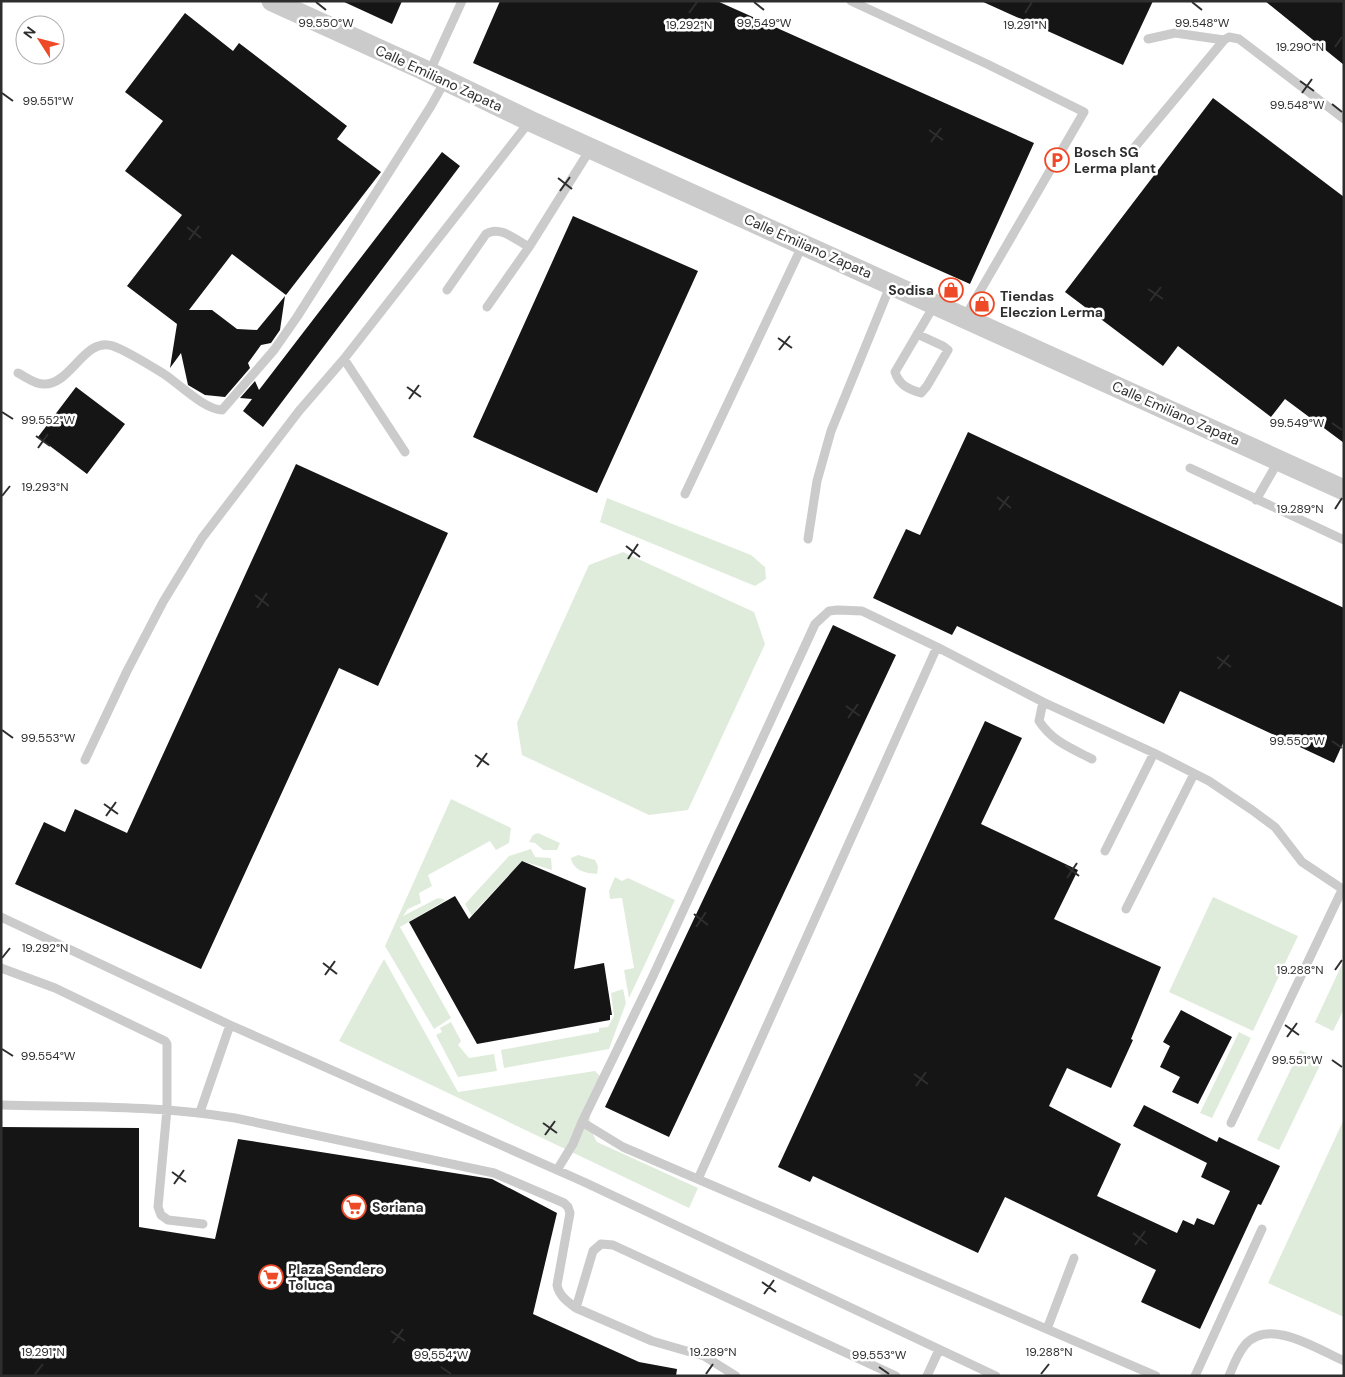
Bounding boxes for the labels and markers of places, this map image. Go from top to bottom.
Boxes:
place label: Bosch SG Lerma plant [1074,143,1156,177]
parking icon: Bosch SG Lerma plant [1044,147,1070,173]
shop icon: Sodisa [938,277,964,303]
place label: Sodisa [888,281,934,299]
place label: Tiendas Eleczion Lerma [1000,287,1103,321]
shop icon: Tiendas Eleczion Lerma [969,291,995,317]
supermarket icon: Soriana [341,1194,367,1220]
place label: Soriana [372,1198,424,1216]
place label: Plaza Sendero Toluca [288,1260,384,1294]
supermarket icon: Plaza Sendero Toluca [258,1264,284,1290]

